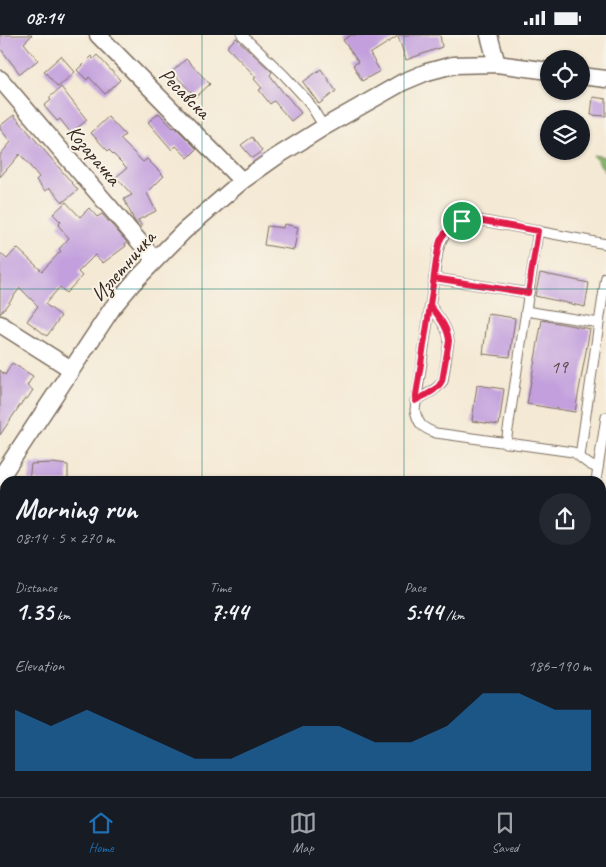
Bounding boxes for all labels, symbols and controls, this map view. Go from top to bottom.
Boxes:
text: 08:14 [25,6,63,30]
map controls [540,50,590,160]
button: locate [540,50,590,100]
street label: Ресавска [154,62,218,126]
button: layers [540,110,590,160]
street label: Козарачка [60,119,128,193]
pin [441,200,483,242]
icon: arrive [448,207,476,235]
street label: Излетничка [85,223,163,308]
house number: 19 [550,355,569,379]
text: Morning run [15,491,137,526]
button: share [539,493,591,545]
text: 08:14 · 5 × 270 m [15,528,114,548]
text: Distance [15,579,57,596]
text: Time [210,579,231,596]
text: Pace [404,579,426,596]
text: 1.35 [15,596,53,628]
text: 7:44 [210,596,248,628]
text: 5:44 [404,596,443,628]
text: km [53,607,70,624]
text: /km [443,607,464,624]
text: Elevation [15,656,64,676]
text: 186–190 m [528,656,591,676]
tab: Home [87,809,115,856]
tab: Map [289,809,317,856]
tab: Saved [491,809,519,856]

